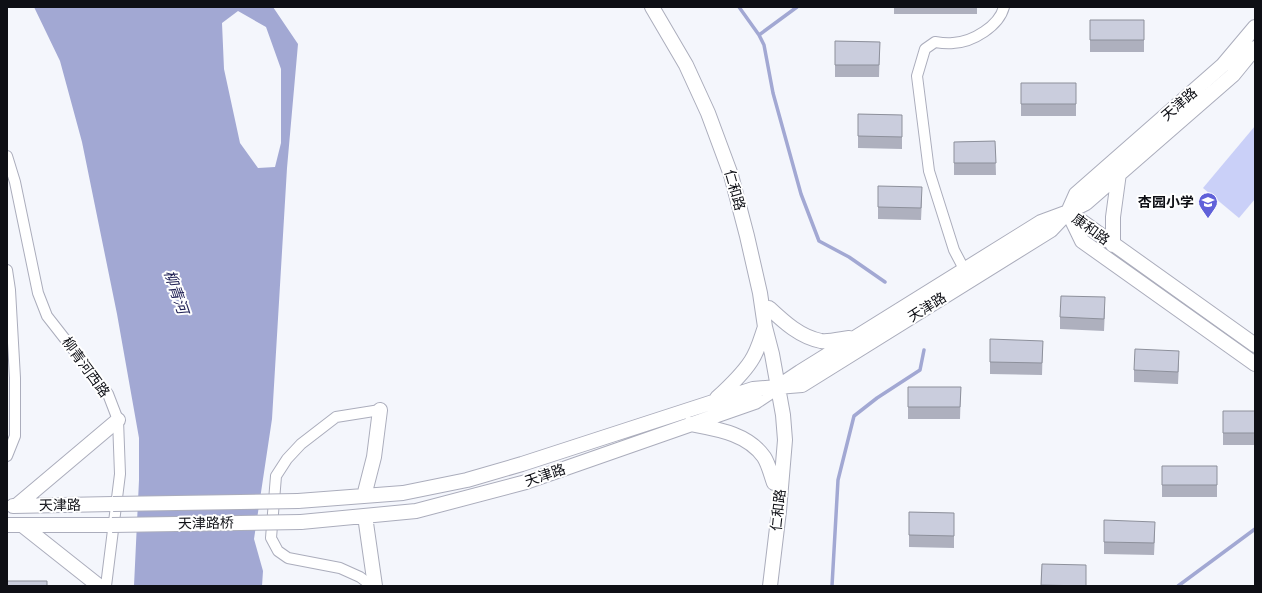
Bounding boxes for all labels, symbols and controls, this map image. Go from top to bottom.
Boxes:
street label: 天津路 [1158,84,1201,125]
street label: 仁和路 [721,168,748,213]
school or university icon: 杏园小学 [1197,191,1219,219]
place label: 杏园小学 [1138,194,1194,211]
street label: 康和路 [1069,210,1113,249]
water label: 柳青河 [160,268,193,319]
street label: 天津路 [905,289,950,326]
street label: 柳青河西路 [58,334,113,401]
street label: 天津路 [523,461,568,490]
street label: 仁和路 [768,488,789,532]
street label: 天津路 [39,497,81,514]
street label: 天津路桥 [178,515,234,532]

